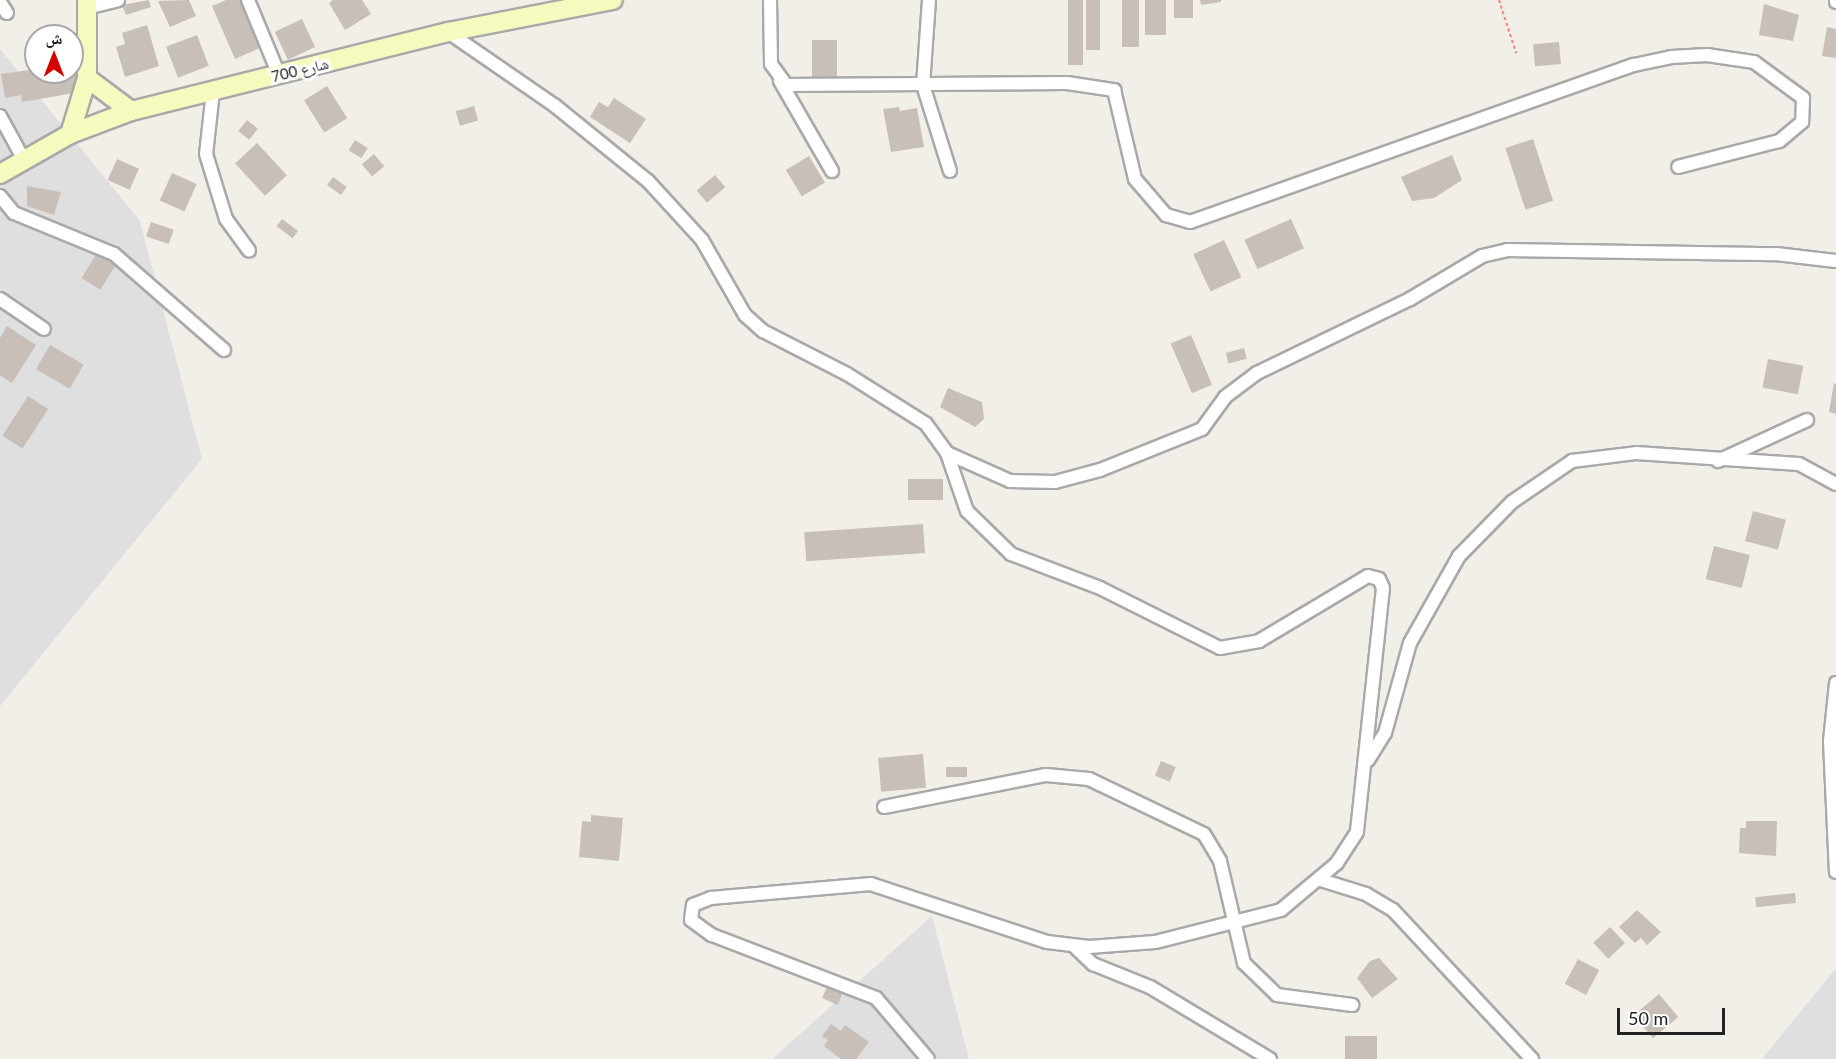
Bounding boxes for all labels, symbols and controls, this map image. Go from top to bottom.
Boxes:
north arrow [24,24,84,84]
text: ش [46,28,62,47]
street label: شارع 700 [269,54,331,86]
scale bar [1620,996,1728,1034]
text: 50 m [1628,1007,1668,1029]

